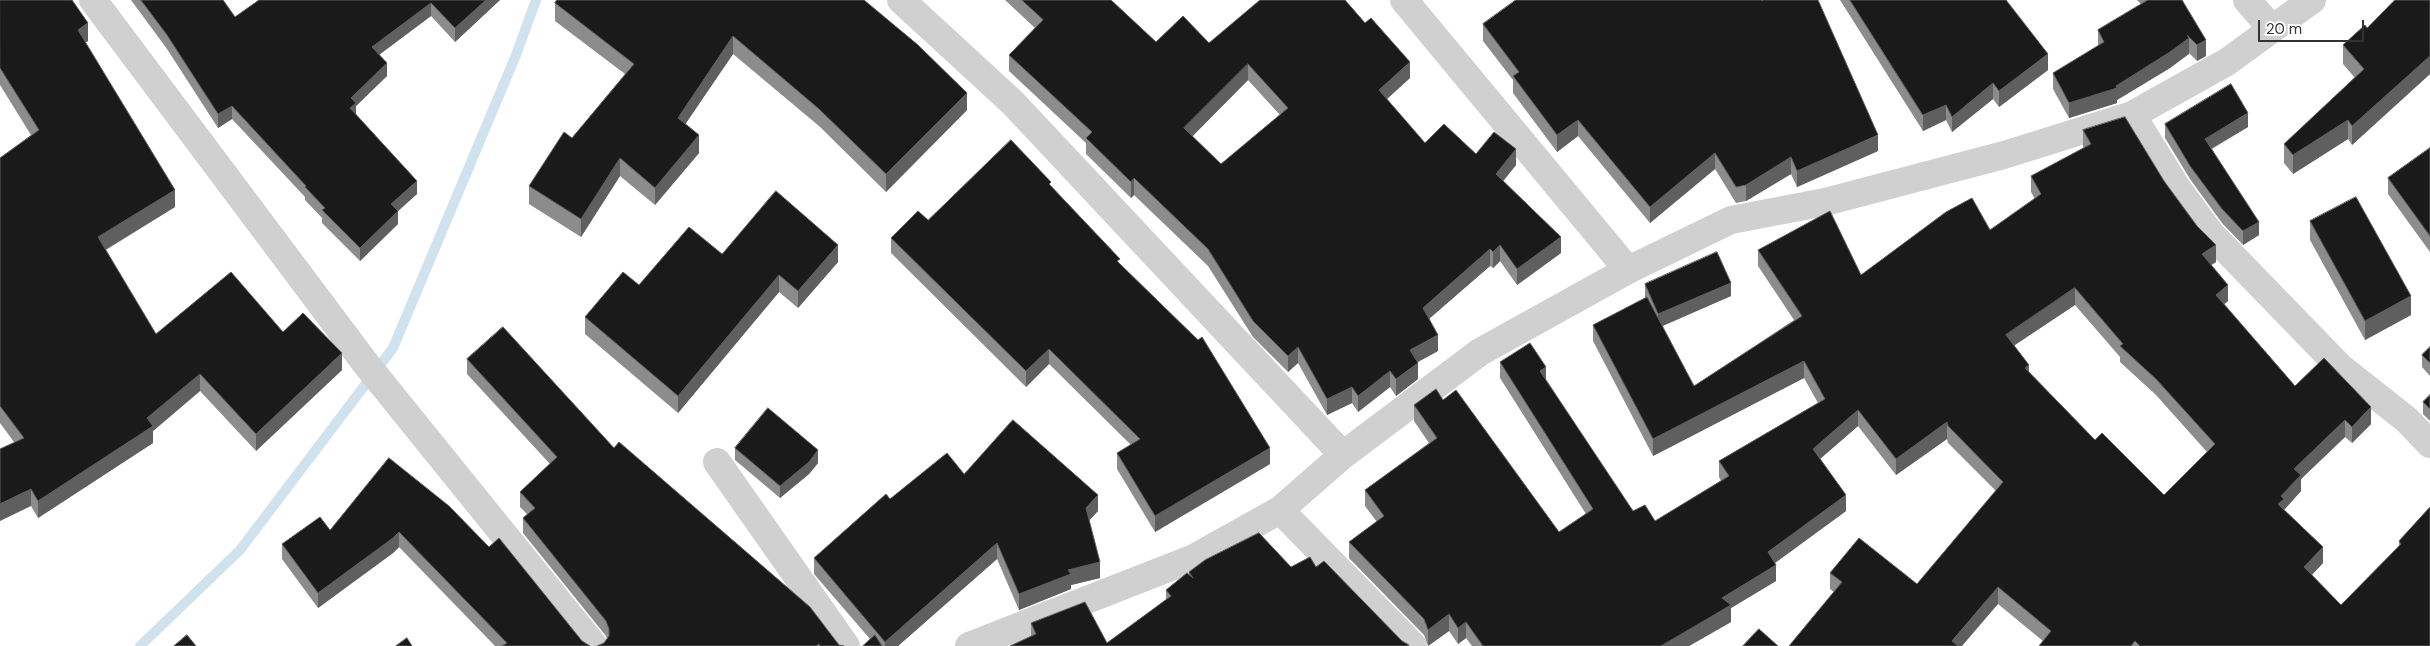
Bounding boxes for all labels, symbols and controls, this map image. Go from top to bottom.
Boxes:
scale bar [2260,10,2366,42]
text: 20 m [2266,19,2302,39]

